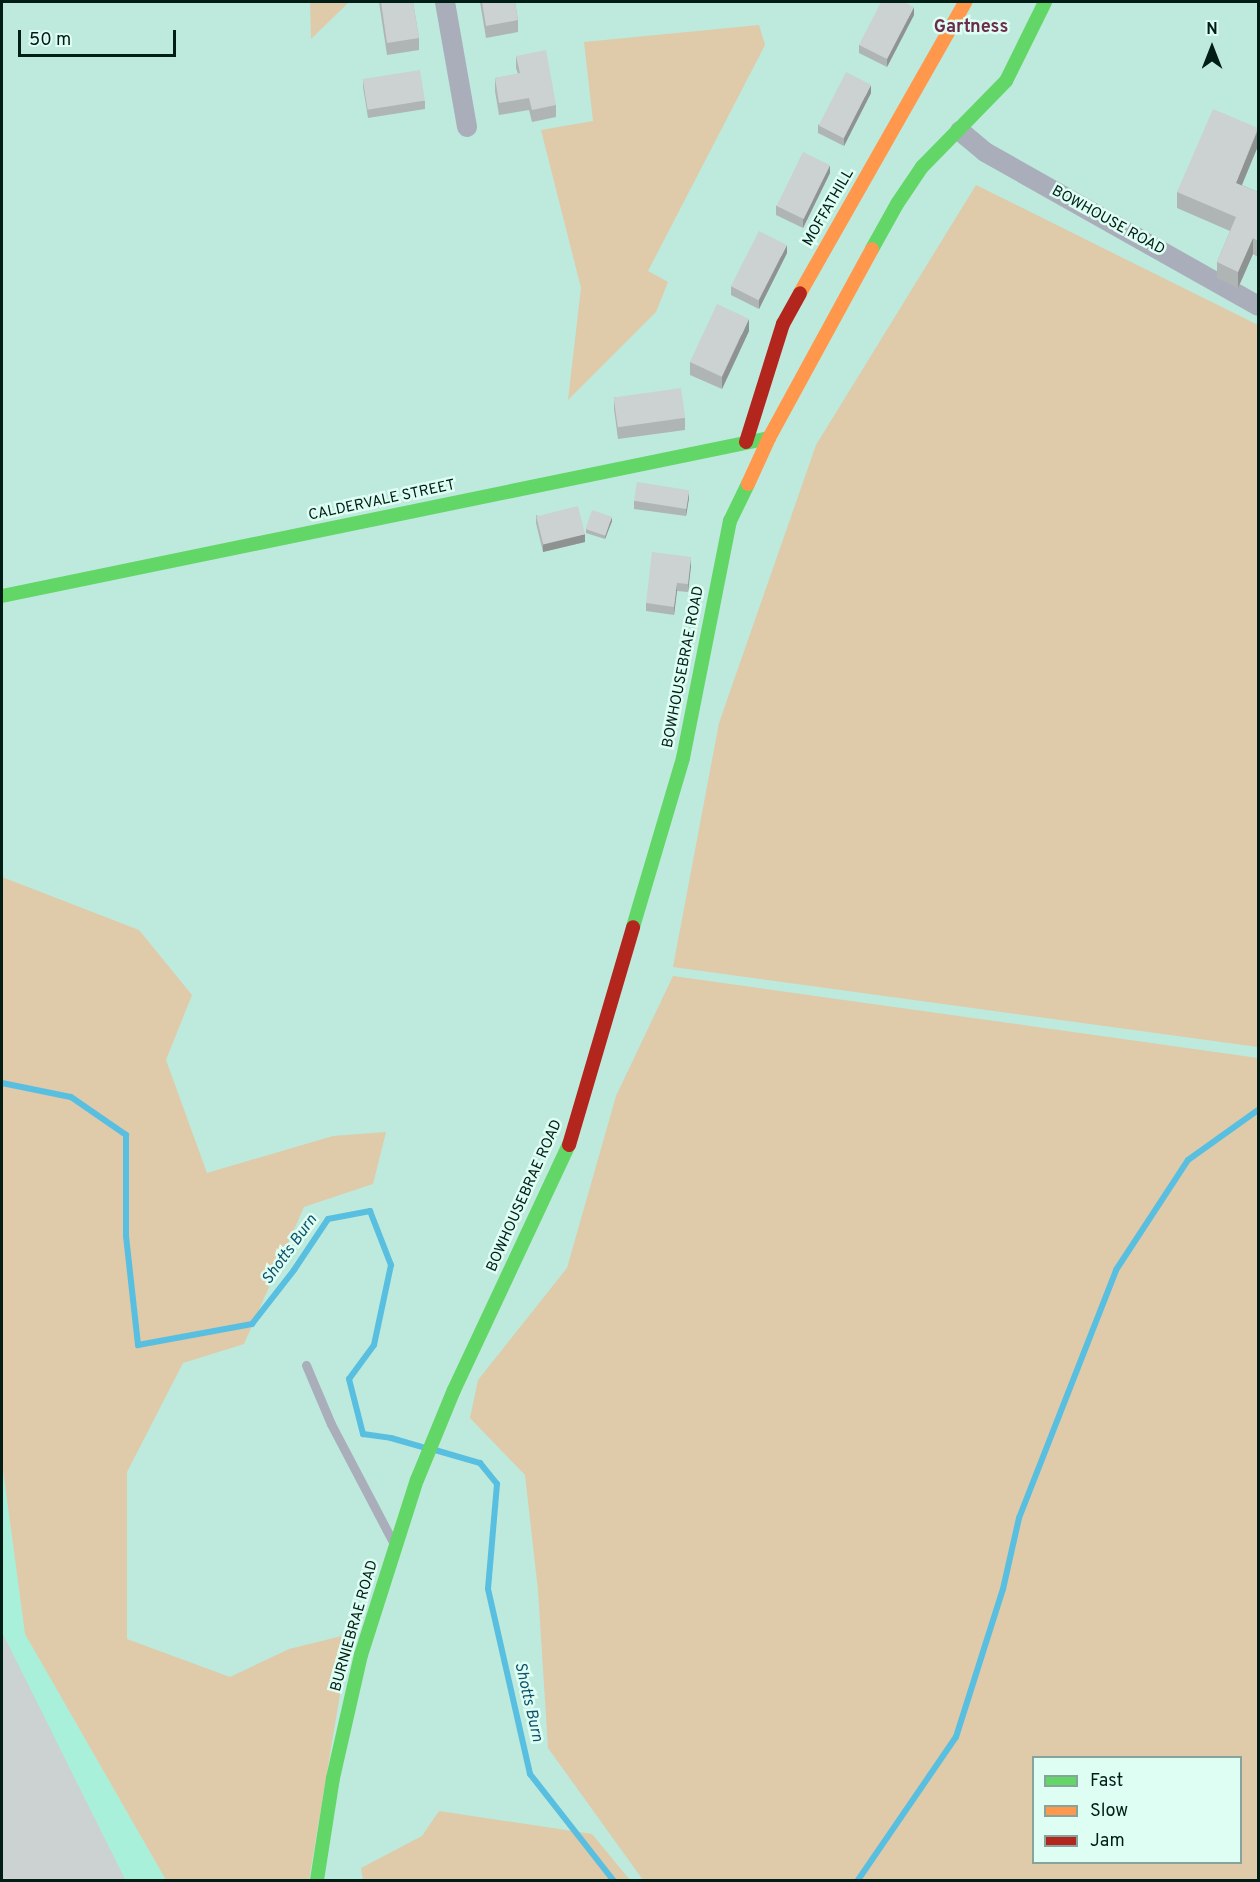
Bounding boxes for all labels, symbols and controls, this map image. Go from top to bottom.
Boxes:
district label: Gartness [934,17,1008,39]
scale bar [21,18,178,56]
north arrow [1182,18,1242,78]
text: N [1206,20,1218,40]
text: 50 m [29,29,71,52]
street label: MOFFATHILL [800,166,858,250]
street label: BOWHOUSE ROAD [1048,183,1168,259]
street label: CALDERVALE STREET [307,477,457,525]
street label: BOWHOUSEBRAE ROAD [659,585,709,749]
street label: BOWHOUSEBRAE ROAD [483,1117,567,1275]
water label: Shotts Burn [258,1211,322,1289]
street label: BURNIEBRAE ROAD [328,1558,382,1694]
water label: Shotts Burn [509,1660,547,1744]
legend [1032,1756,1242,1864]
text: Fast [1090,1770,1123,1793]
text: Slow [1090,1800,1128,1823]
text: Jam [1090,1830,1125,1853]

